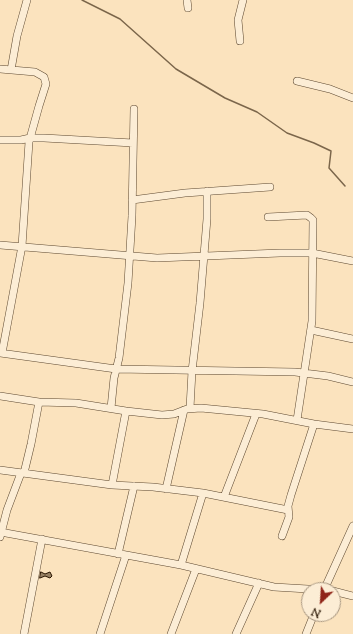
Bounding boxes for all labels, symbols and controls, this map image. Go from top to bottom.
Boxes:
north arrow [301,582,341,622]
text: N [309,603,324,621]

